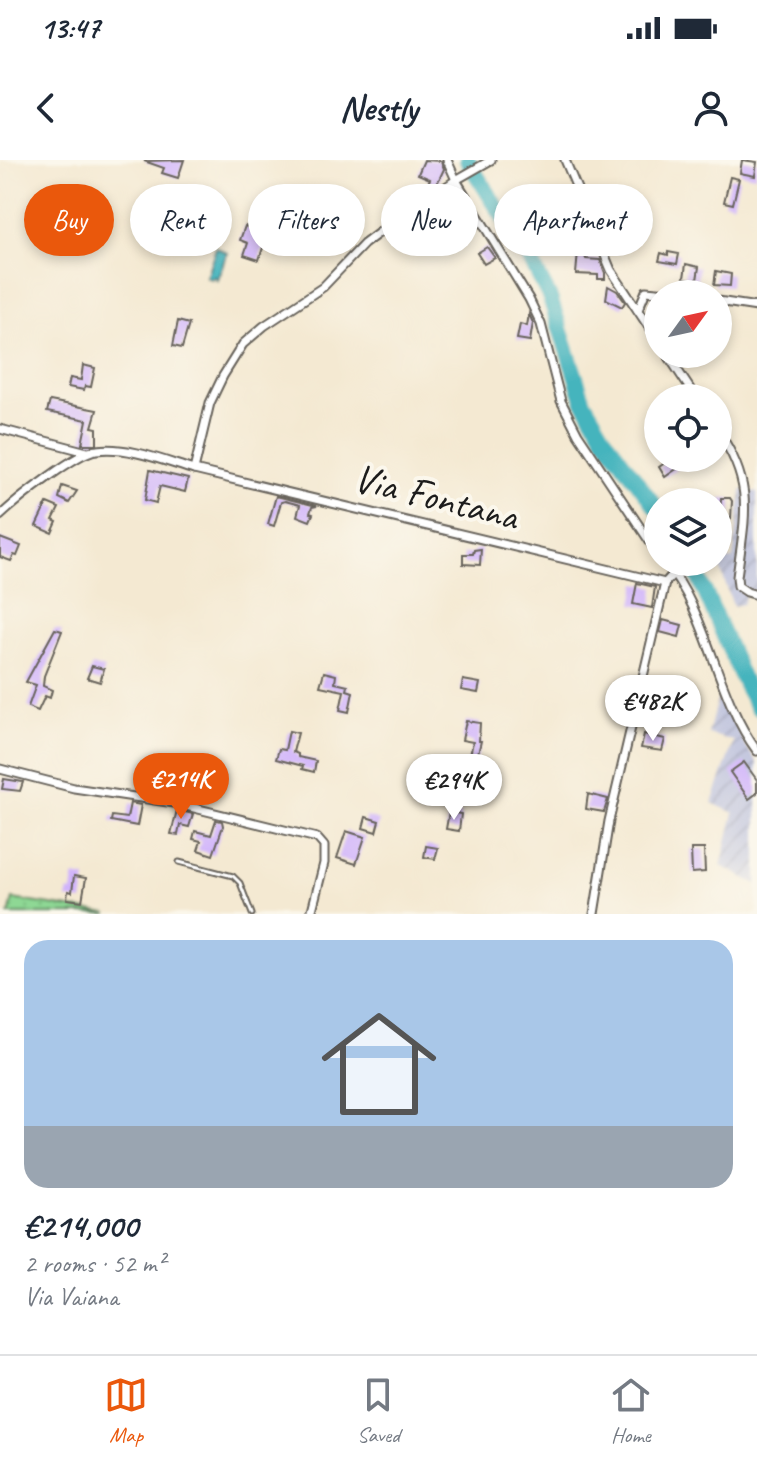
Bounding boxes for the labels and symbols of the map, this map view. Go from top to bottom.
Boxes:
north arrow [644,280,732,368]
street label: Via Fontana [349,453,526,542]
pin: €482K [597,675,709,743]
pin: €214K [125,753,237,821]
pin: €294K [398,754,510,822]

